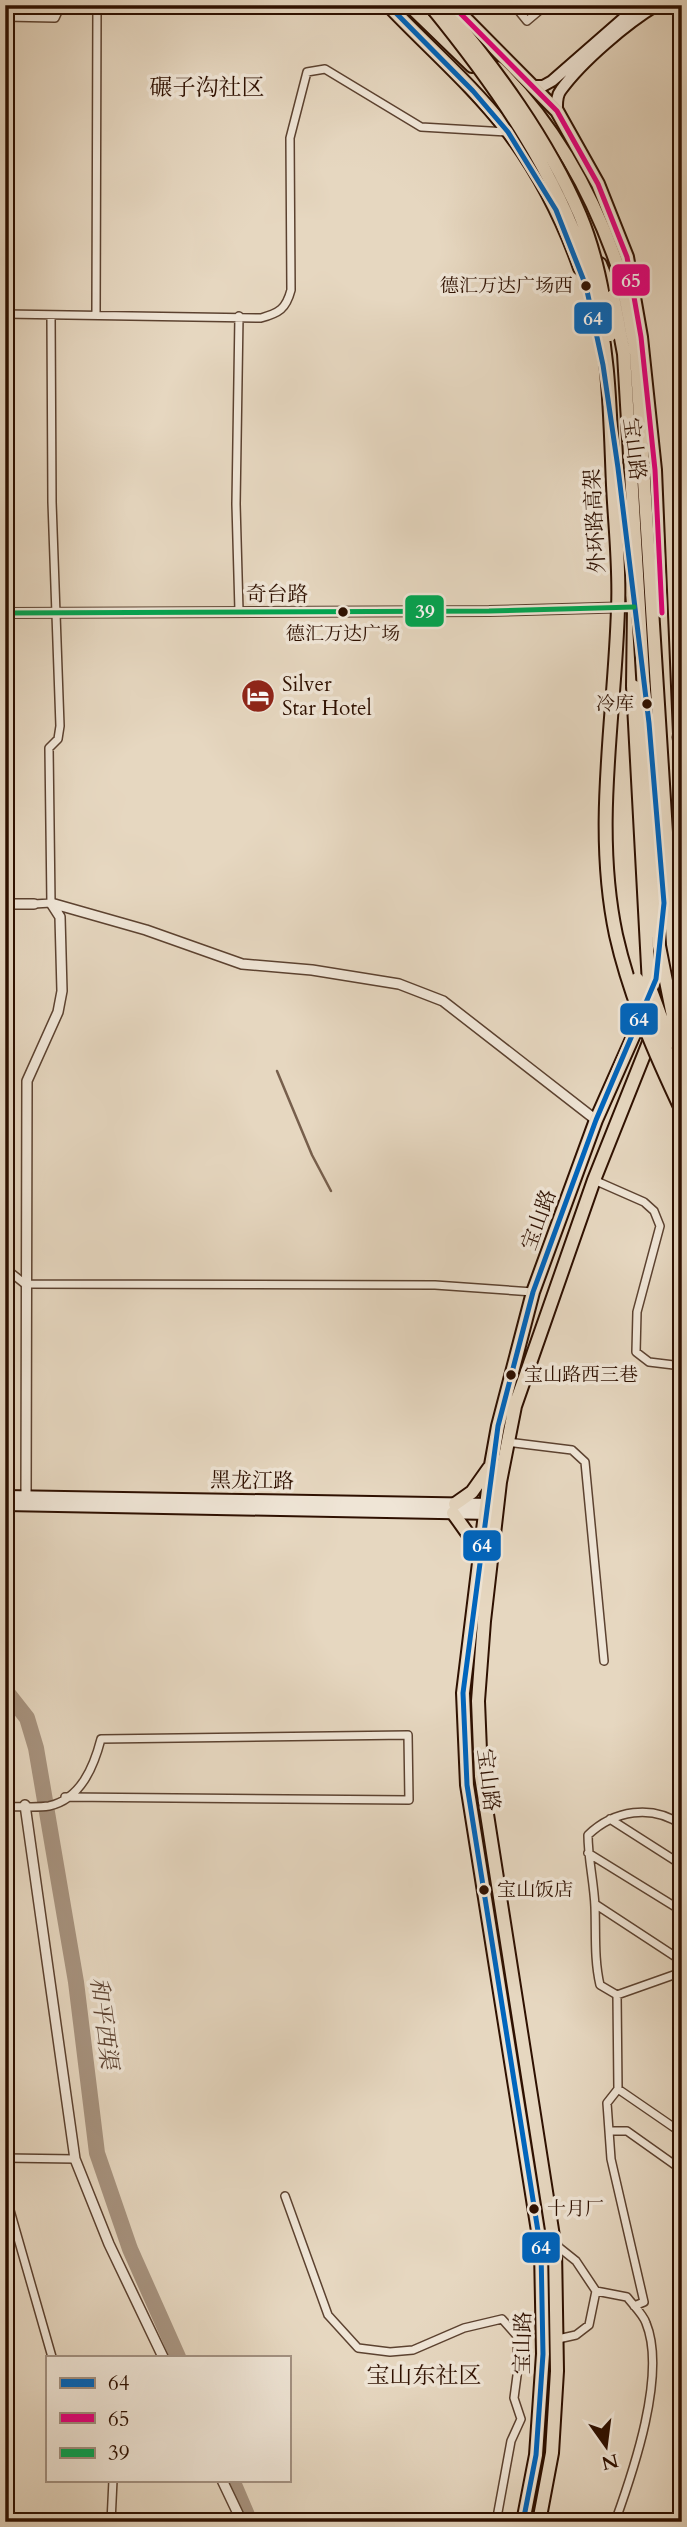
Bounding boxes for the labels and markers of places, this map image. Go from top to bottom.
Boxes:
place label: 德汇万达广场西 [440,273,573,299]
marker: 德汇万达广场西 [579,279,593,293]
marker: 德汇万达广场 [336,605,350,619]
place label: 德汇万达广场 [286,621,400,647]
place label: Silver Star Hotel [282,670,372,723]
hotel icon: Silver Star Hotel [239,677,277,715]
place label: 冷库 [596,691,634,717]
marker: 冷库 [640,697,654,711]
place label: 宝山路西三巷 [524,1362,638,1388]
marker: 宝山路西三巷 [504,1368,518,1382]
place label: 宝山饭店 [497,1877,573,1903]
marker: 宝山饭店 [477,1883,491,1897]
place label: 十月厂 [547,2196,604,2222]
marker: 十月厂 [527,2202,541,2216]

